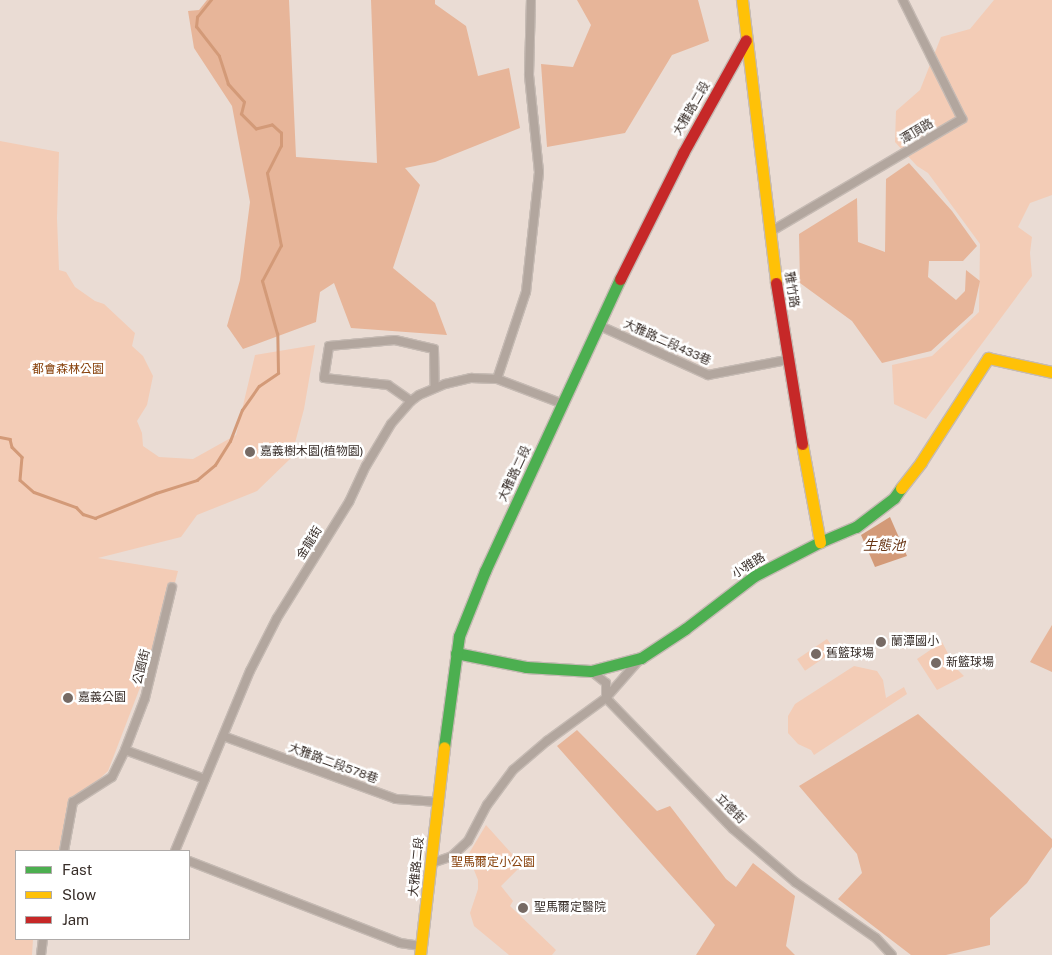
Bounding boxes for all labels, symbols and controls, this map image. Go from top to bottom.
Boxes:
street label: 大雅路二段 [671,79,713,139]
street label: 潭頂路 [898,117,936,147]
street label: 雅竹路 [781,271,801,309]
street label: 大雅路二段433巷 [621,317,713,369]
park label: 都會森林公園 [32,363,104,377]
street label: 大雅路二段 [496,444,534,504]
place label: 嘉義樹木園(植物園) [260,445,363,459]
marker: 嘉義樹木園(植物園) [244,446,256,458]
street label: 金龍街 [294,524,326,562]
water label: 生態池 [863,537,905,553]
street label: 小雅路 [730,550,768,582]
place label: 蘭潭國小 [891,635,939,649]
marker: 蘭潭國小 [875,636,887,648]
place label: 舊籃球場 [826,647,874,661]
street label: 公園街 [131,648,153,686]
marker: 舊籃球場 [810,648,822,660]
place label: 新籃球場 [946,656,994,670]
marker: 新籃球場 [930,657,942,669]
place label: 嘉義公園 [78,691,126,705]
marker: 嘉義公園 [62,692,74,704]
street label: 大雅路二段578巷 [286,741,380,787]
street label: 立德街 [712,791,748,827]
street label: 大雅路二段 [407,836,427,898]
legend [15,850,190,940]
park label: 聖馬爾定小公園 [451,856,535,870]
text: Fast [62,861,92,878]
text: Slow [62,886,96,903]
marker: 聖馬爾定醫院 [516,901,530,915]
place label: 聖馬爾定醫院 [534,901,606,915]
text: Jam [62,911,89,928]

